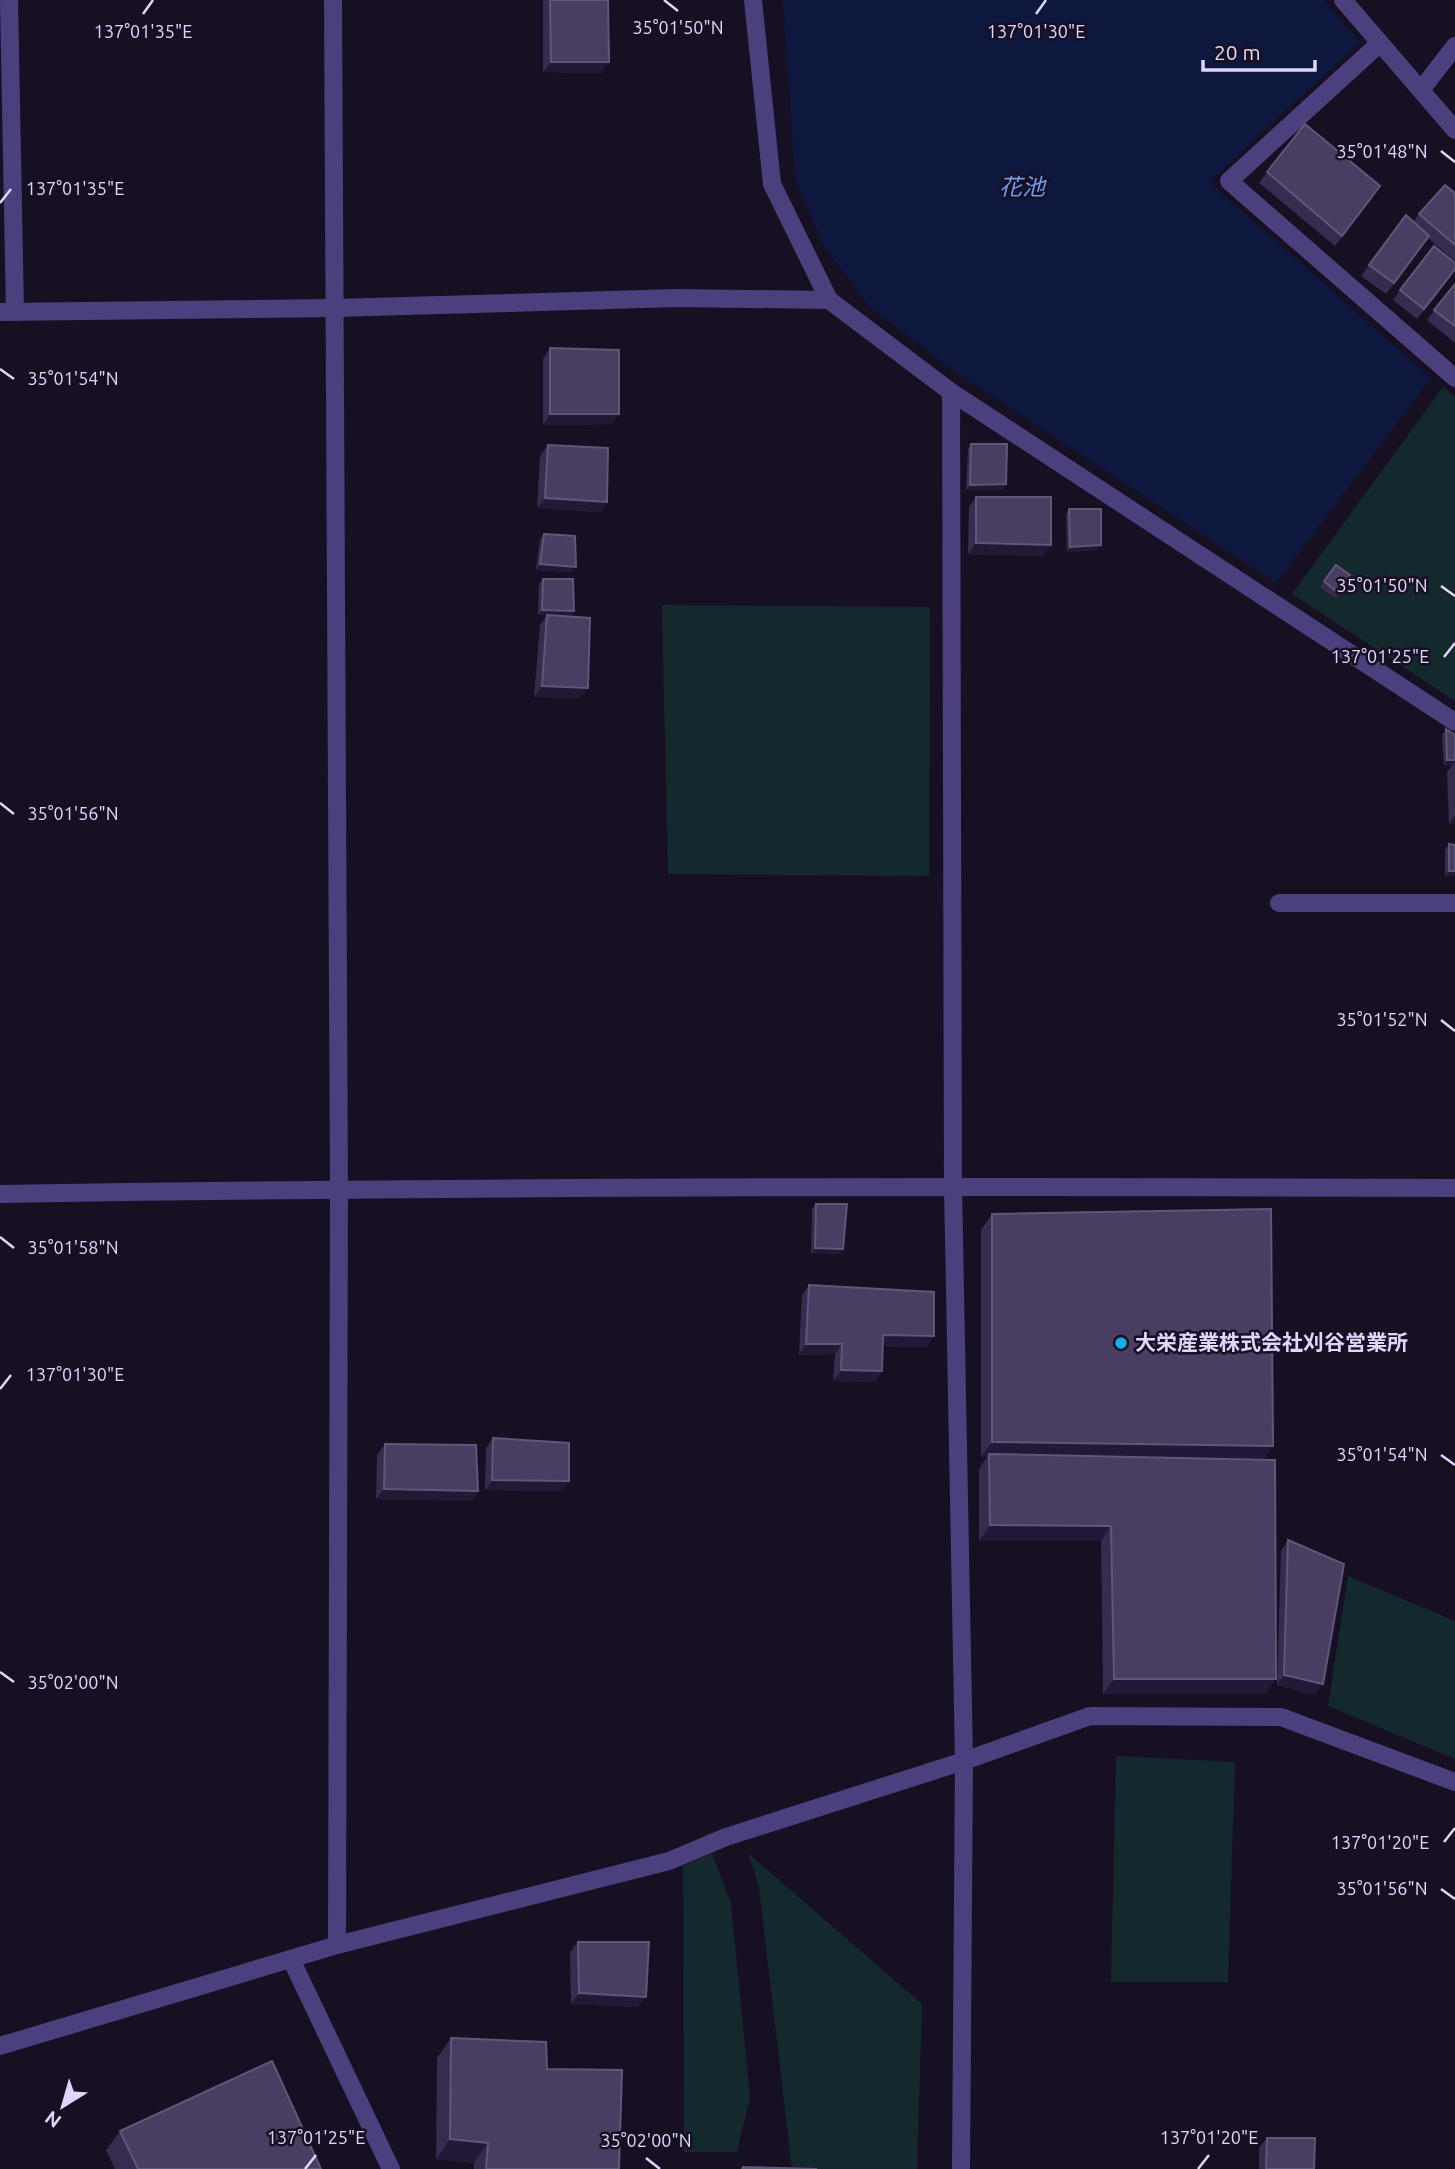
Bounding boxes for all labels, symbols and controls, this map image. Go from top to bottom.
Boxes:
text: 35°01'50"N [632,17,724,37]
text: 137°01'35"E [94,21,192,41]
text: 137°01'30"E [987,21,1085,41]
scale bar [1203,28,1315,72]
text: 20 m [1214,40,1261,64]
text: 35°01'48"N [1336,141,1428,161]
water label: 花池 [999,174,1047,199]
text: 137°01'35"E [26,178,124,198]
text: 35°01'54"N [27,368,119,388]
text: 35°01'50"N [1336,575,1428,595]
text: 137°01'25"E [1331,646,1429,666]
text: 35°01'56"N [27,803,119,823]
text: 35°01'52"N [1336,1009,1428,1029]
text: 35°01'58"N [27,1237,119,1257]
place label: 大栄産業株式会社刈谷営業所 [1135,1330,1408,1354]
marker: 大栄産業株式会社刈谷営業所 [1113,1335,1129,1351]
text: 137°01'30"E [26,1364,124,1384]
text: 35°01'54"N [1336,1444,1428,1464]
text: 35°02'00"N [27,1672,119,1692]
text: 137°01'20"E [1331,1832,1429,1852]
text: 35°01'56"N [1336,1878,1428,1898]
north arrow [28,2071,98,2141]
text: N [40,2107,65,2133]
text: 137°01'25"E [267,2127,365,2147]
text: 137°01'20"E [1160,2127,1258,2147]
text: 35°02'00"N [600,2130,692,2150]

